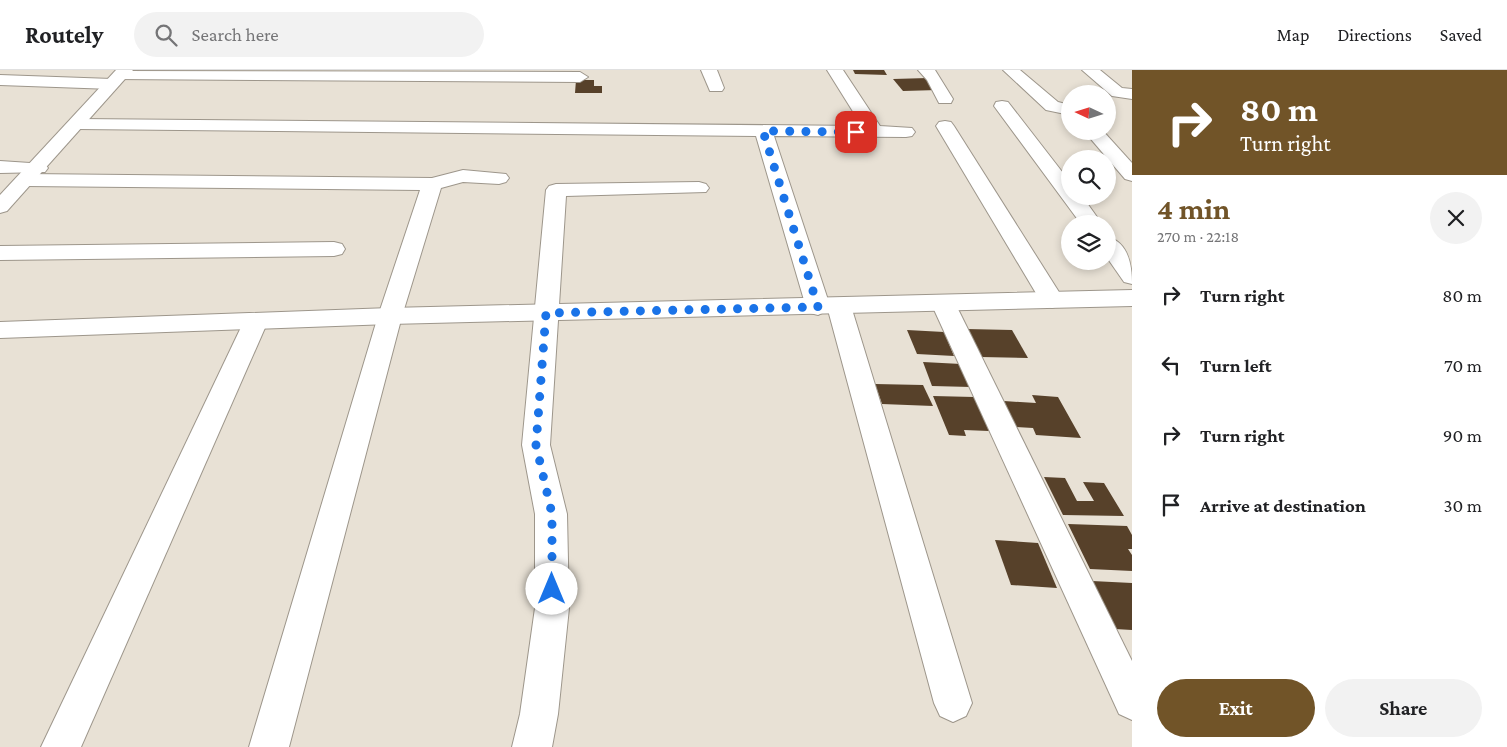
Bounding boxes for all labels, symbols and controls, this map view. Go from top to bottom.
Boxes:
search box [134,12,484,57]
text: Routely [25,21,104,48]
icon: search [152,21,180,49]
text: Search here [192,24,279,45]
text: Map [1277,25,1309,45]
text: Directions [1337,25,1412,45]
text: Saved [1440,25,1482,45]
north arrow [1061,85,1116,140]
map controls [1061,85,1116,270]
icon: right [1157,90,1222,155]
text: 80 m [1240,90,1318,129]
pin [835,111,877,153]
icon: arrive [842,118,870,146]
text: Turn right [1240,131,1331,156]
button: search [1061,150,1116,205]
text: 4 min [1157,192,1230,225]
button: close [1430,192,1482,244]
button: layers [1061,215,1116,270]
text: 270 m · 22:18 [1157,228,1239,245]
icon: right [1157,281,1185,309]
text: Turn right [1200,285,1285,306]
text: 80 m [1442,285,1482,306]
icon: left [1157,351,1185,379]
text: Turn left [1200,355,1272,376]
text: 70 m [1444,355,1482,376]
icon: right [1157,421,1185,449]
text: Turn right [1200,425,1285,446]
text: 90 m [1443,425,1482,446]
icon: arrive [1157,491,1185,519]
text: Arrive at destination [1200,495,1366,516]
text: 30 m [1443,495,1482,516]
position arrow [525,562,577,614]
button: Exit [1157,679,1315,737]
button: Share [1325,679,1482,737]

